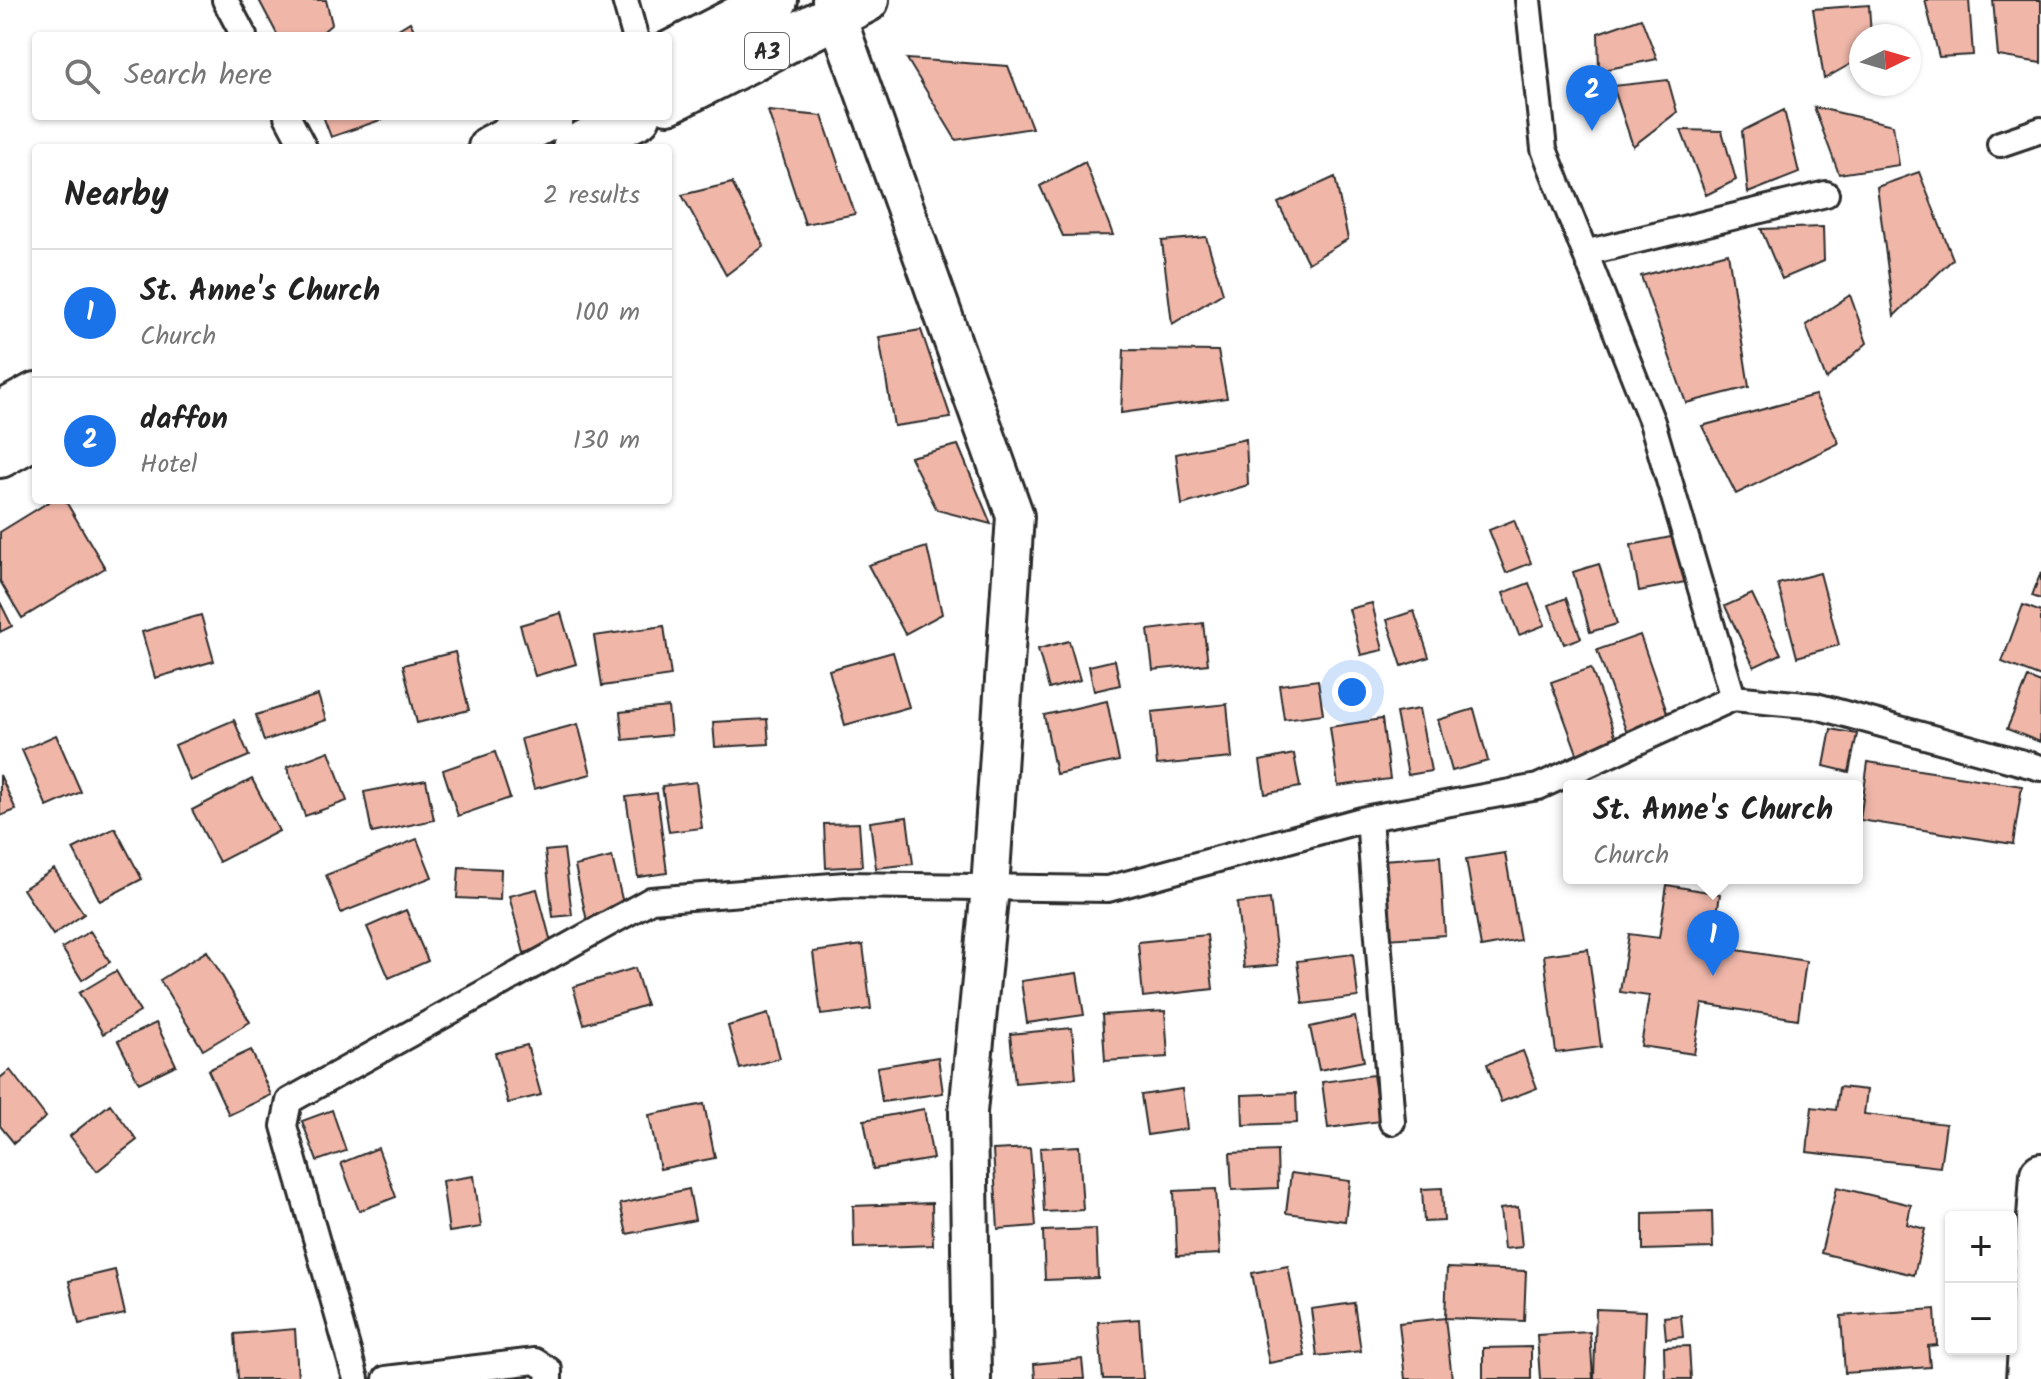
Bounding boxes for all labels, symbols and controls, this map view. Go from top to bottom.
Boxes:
north arrow [1849,24,1921,96]
search box [32,32,672,120]
road number: A3 [745,33,789,69]
text: Search here [124,52,272,100]
icon: search [60,54,104,98]
pin: 2 [1566,65,1618,131]
text: Nearby [64,169,169,223]
text: 2 results [543,175,640,217]
text: St. Anne's Church [140,268,380,316]
text: 1 [86,292,94,334]
text: 100 m [575,292,640,334]
text: Church [140,316,216,358]
text: daffon [140,396,228,444]
text: 2 [82,420,98,462]
text: 130 m [573,420,640,462]
text: Hotel [140,444,197,486]
your location [1332,672,1372,712]
popup [1563,780,1863,884]
text: St. Anne's Church [1593,787,1833,835]
text: Church [1593,835,1669,877]
pin: 1 [1687,910,1739,976]
map controls [1945,1211,2017,1355]
button: + [1945,1211,2017,1283]
button: − [1945,1283,2017,1355]

